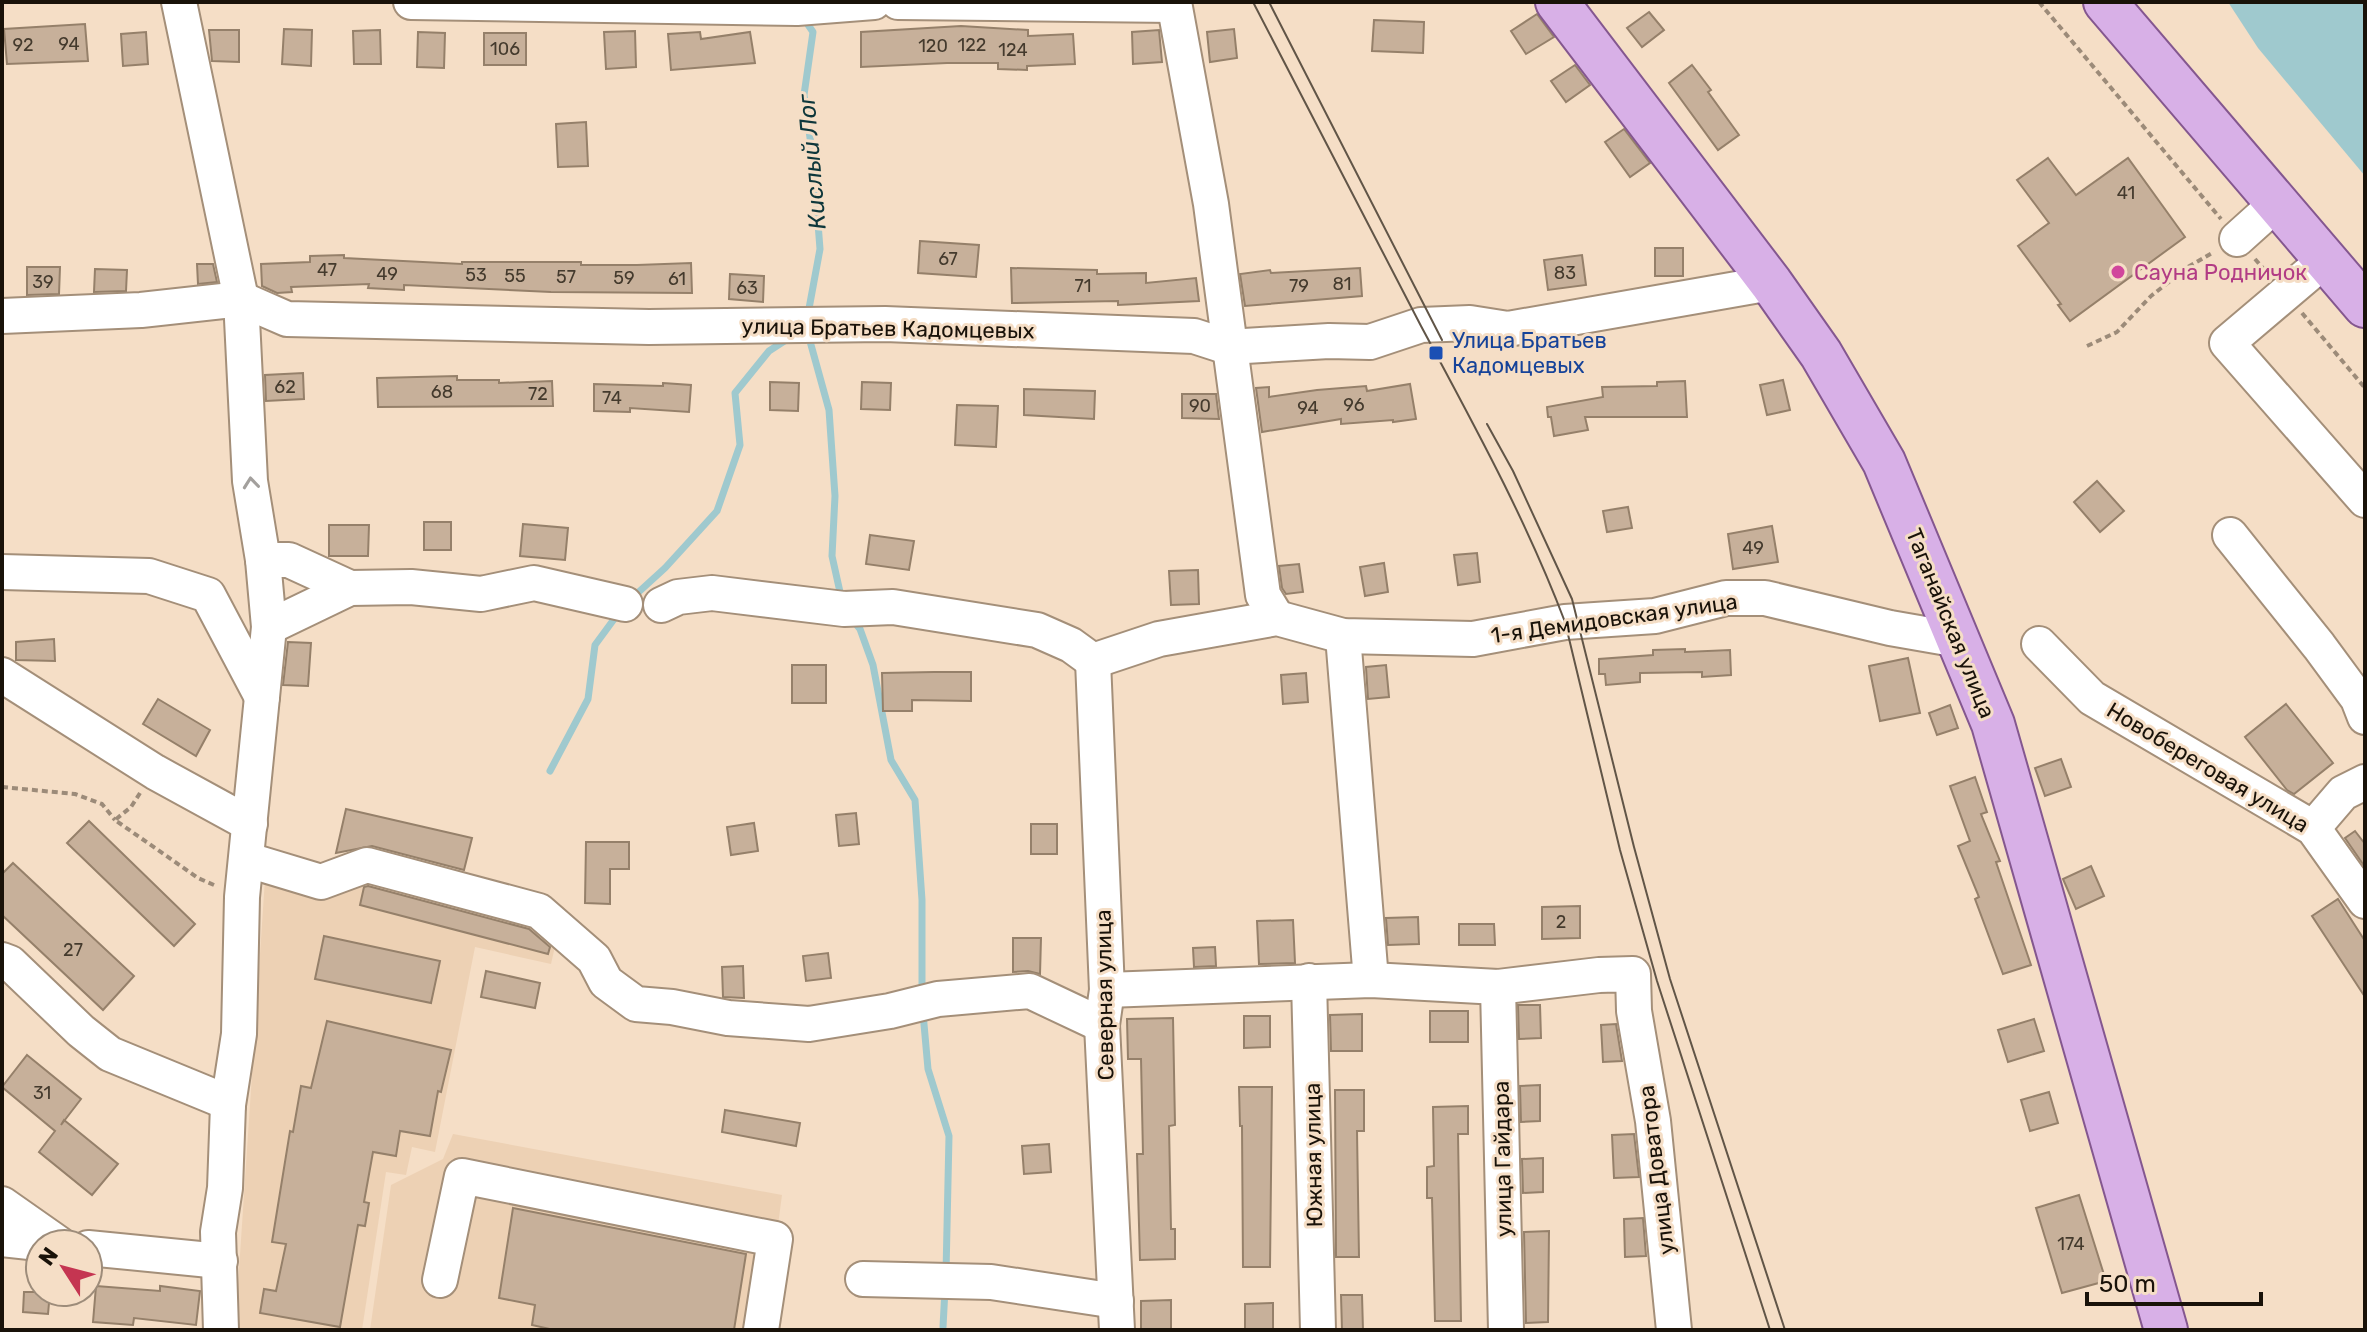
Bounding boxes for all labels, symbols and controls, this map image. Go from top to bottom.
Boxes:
house number: 94 [58,33,80,55]
house number: 92 [12,34,34,56]
house number: 122 [958,34,986,56]
house number: 120 [918,35,948,57]
house number: 106 [490,38,520,60]
house number: 124 [998,39,1028,61]
water label: Кислый Лог [792,92,832,231]
house number: 41 [2117,182,2135,204]
house number: 67 [938,248,958,270]
house number: 47 [317,259,337,281]
place label: Сауна Родничок [2134,259,2307,286]
house number: 83 [1554,262,1576,284]
house number: 49 [376,263,398,285]
marker: Сауна Родничок [2109,263,2127,281]
house number: 53 [465,264,487,286]
house number: 55 [504,265,526,287]
house number: 57 [556,266,576,288]
house number: 59 [613,267,635,289]
house number: 61 [668,268,686,290]
house number: 39 [32,271,54,293]
house number: 81 [1332,273,1352,295]
house number: 71 [1075,275,1091,297]
house number: 79 [1289,275,1309,297]
house number: 63 [736,277,758,299]
street label: улица Братьев Кадомцевых [741,312,1035,345]
place label: Улица Братьев Кадомцевых [1452,327,1607,379]
marker: Улица Братьев Кадомцевых [1427,344,1445,362]
house number: 62 [274,376,296,398]
house number: 68 [431,381,453,403]
house number: 72 [528,383,548,405]
house number: 74 [602,387,622,409]
house number: 96 [1343,394,1365,416]
house number: 90 [1189,395,1211,417]
house number: 94 [1297,397,1319,419]
one-way arrow [242,476,259,489]
street label: Таганайская улица [1900,524,2001,722]
house number: 49 [1742,537,1764,559]
street label: 1-я Демидовская улица [1489,588,1739,649]
street label: Новобереговая улица [2102,696,2314,838]
street label: Северная улица [1090,909,1119,1081]
house number: 2 [1556,911,1566,933]
house number: 27 [63,939,83,961]
street label: улица Гайдара [1488,1081,1517,1237]
house number: 31 [33,1082,51,1104]
street label: Южная улица [1299,1082,1328,1228]
street label: улица Доватора [1633,1084,1680,1256]
north arrow [24,1228,104,1308]
house number: 174 [2057,1233,2085,1255]
text: N [33,1242,64,1271]
scale bar [2087,1256,2261,1306]
text: 50 m [2099,1270,2156,1298]

